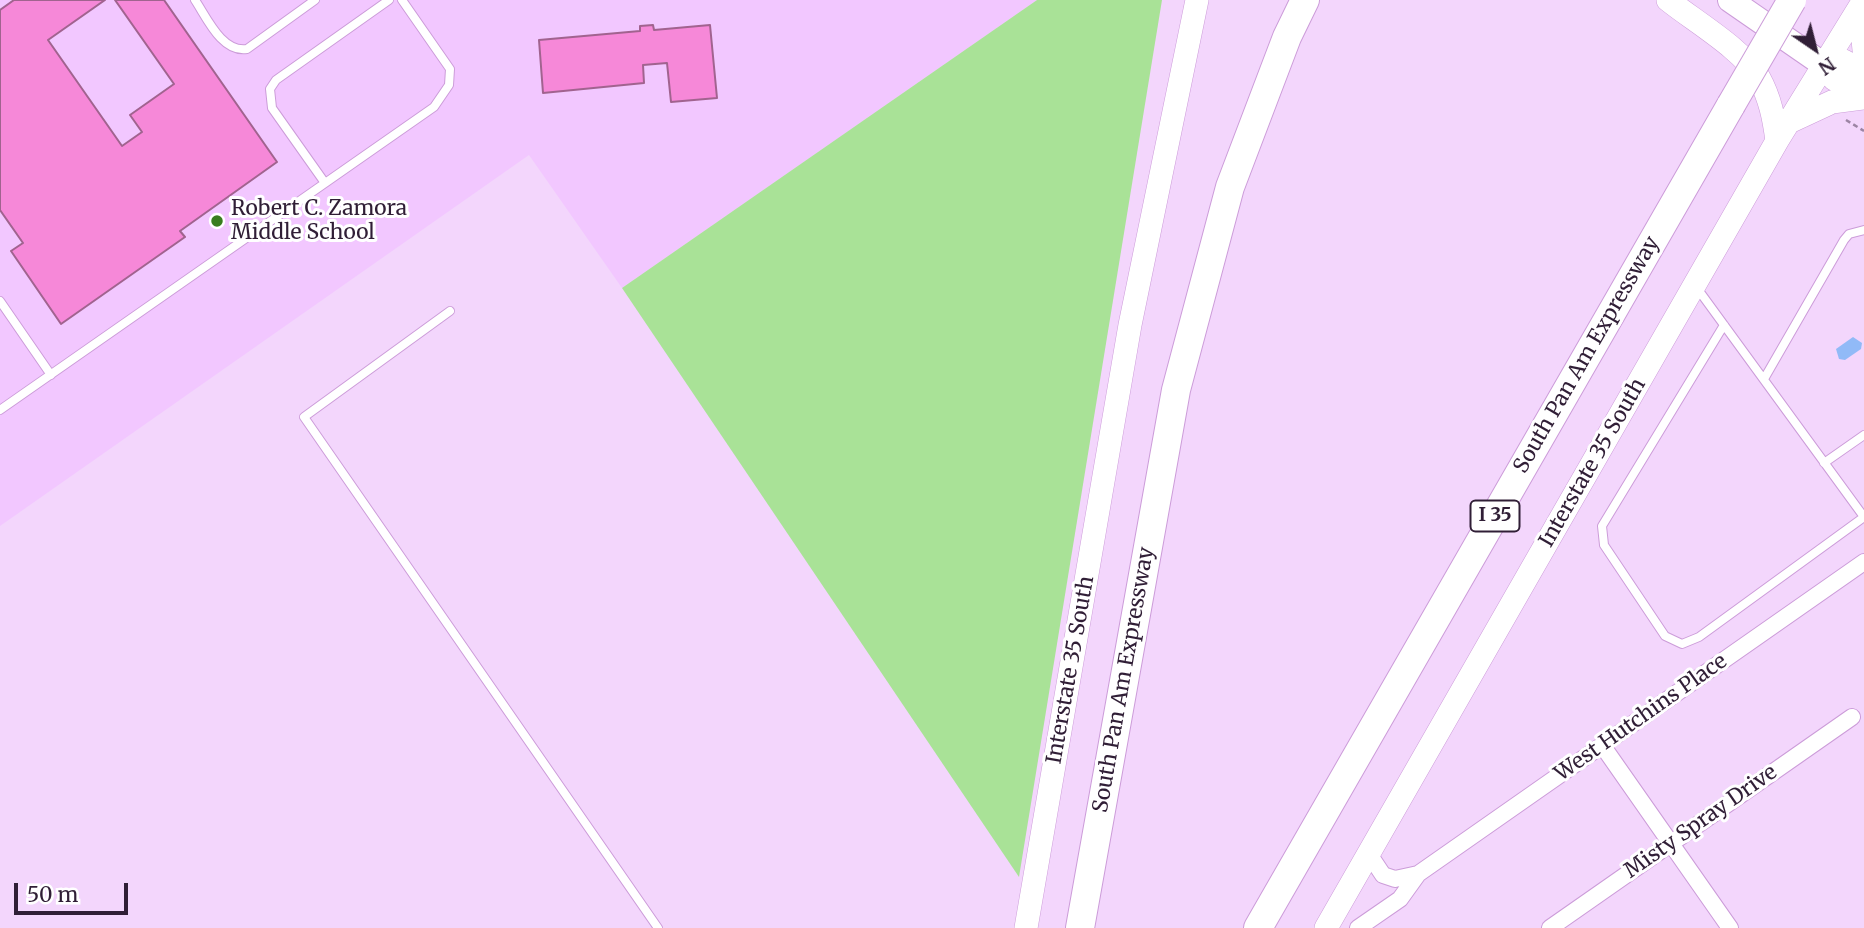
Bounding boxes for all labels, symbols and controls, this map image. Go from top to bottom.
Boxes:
north arrow [1780,14,1850,84]
text: N [1814,52,1840,80]
place label: Robert C. Zamora Middle School [231,196,407,246]
marker: Robert C. Zamora Middle School [209,213,225,229]
street label: South Pan Am Expressway [1509,232,1665,478]
street label: Interstate 35 South [1534,374,1652,552]
road number: I 35 [1470,500,1520,531]
street label: South Pan Am Expressway [1088,545,1160,815]
street label: Interstate 35 South [1042,574,1100,766]
street label: West Hutchins Place [1550,649,1732,787]
street label: Misty Spray Drive [1620,760,1782,884]
scale bar [18,869,131,913]
text: 50 m [27,881,78,908]

